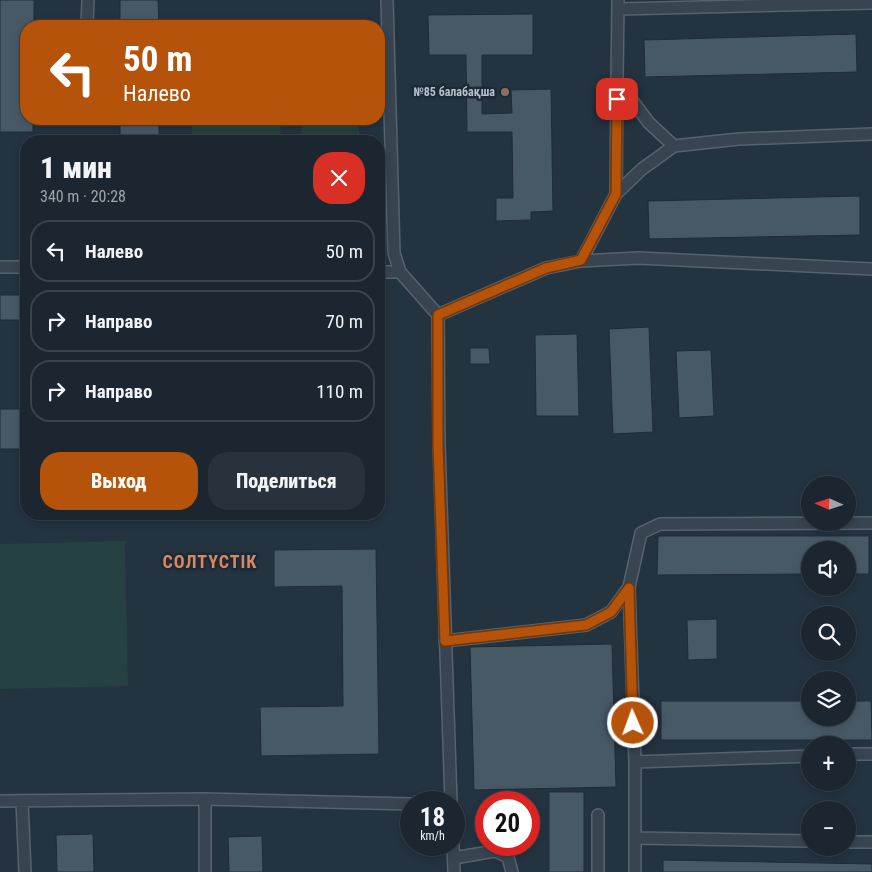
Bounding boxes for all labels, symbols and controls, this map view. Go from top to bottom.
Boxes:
text: 50 m [123,39,192,80]
icon: left [40,40,105,105]
pin [596,78,638,120]
text: Налево [123,81,191,106]
place label: №85 балабақша [413,85,495,99]
icon: arrive [603,85,631,113]
marker: №85 балабақша [499,86,511,98]
text: 1 мин [40,150,112,185]
button: close [313,152,365,204]
text: 340 m · 20:28 [40,187,126,206]
icon: left [42,237,70,265]
text: Налево [85,240,143,263]
text: 50 m [326,240,363,263]
icon: right [42,307,70,335]
text: Направо [85,310,152,333]
text: 70 m [326,310,363,333]
icon: right [42,377,70,405]
text: Направо [85,380,152,403]
text: 110 m [316,380,363,403]
button: Выход [40,452,198,510]
button: Поделиться [208,452,365,510]
north arrow [801,476,856,531]
map controls [801,476,856,856]
button: sound [801,541,856,596]
district label: СОЛТҮСТІК [163,551,257,572]
button: search [801,606,856,661]
button: layers [801,671,856,726]
position arrow [606,696,658,748]
button: + [801,736,856,791]
speed limit sign: 20 [475,791,540,856]
button: − [801,801,856,856]
text: 18 [420,803,445,832]
text: km/h [420,829,445,843]

